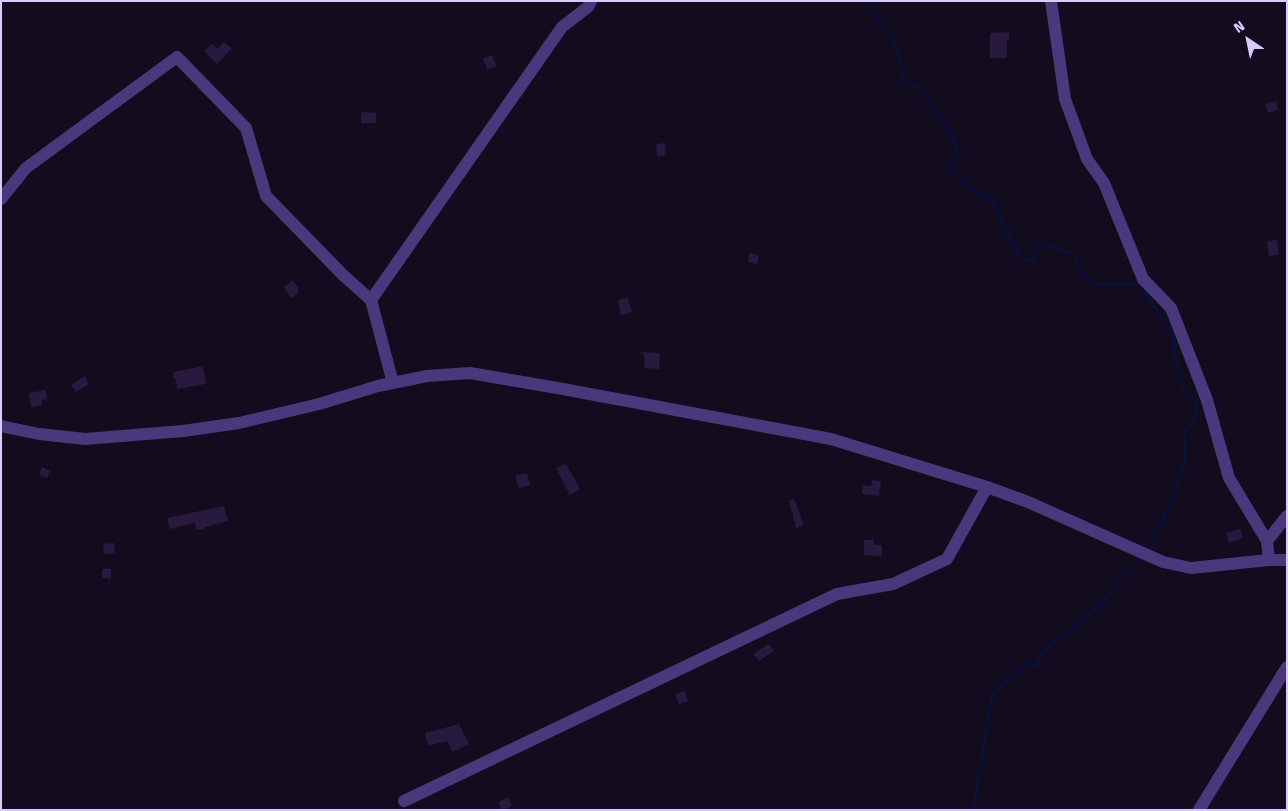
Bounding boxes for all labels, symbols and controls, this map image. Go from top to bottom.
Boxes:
north arrow [1223,15,1273,65]
text: N [1231,18,1248,37]

